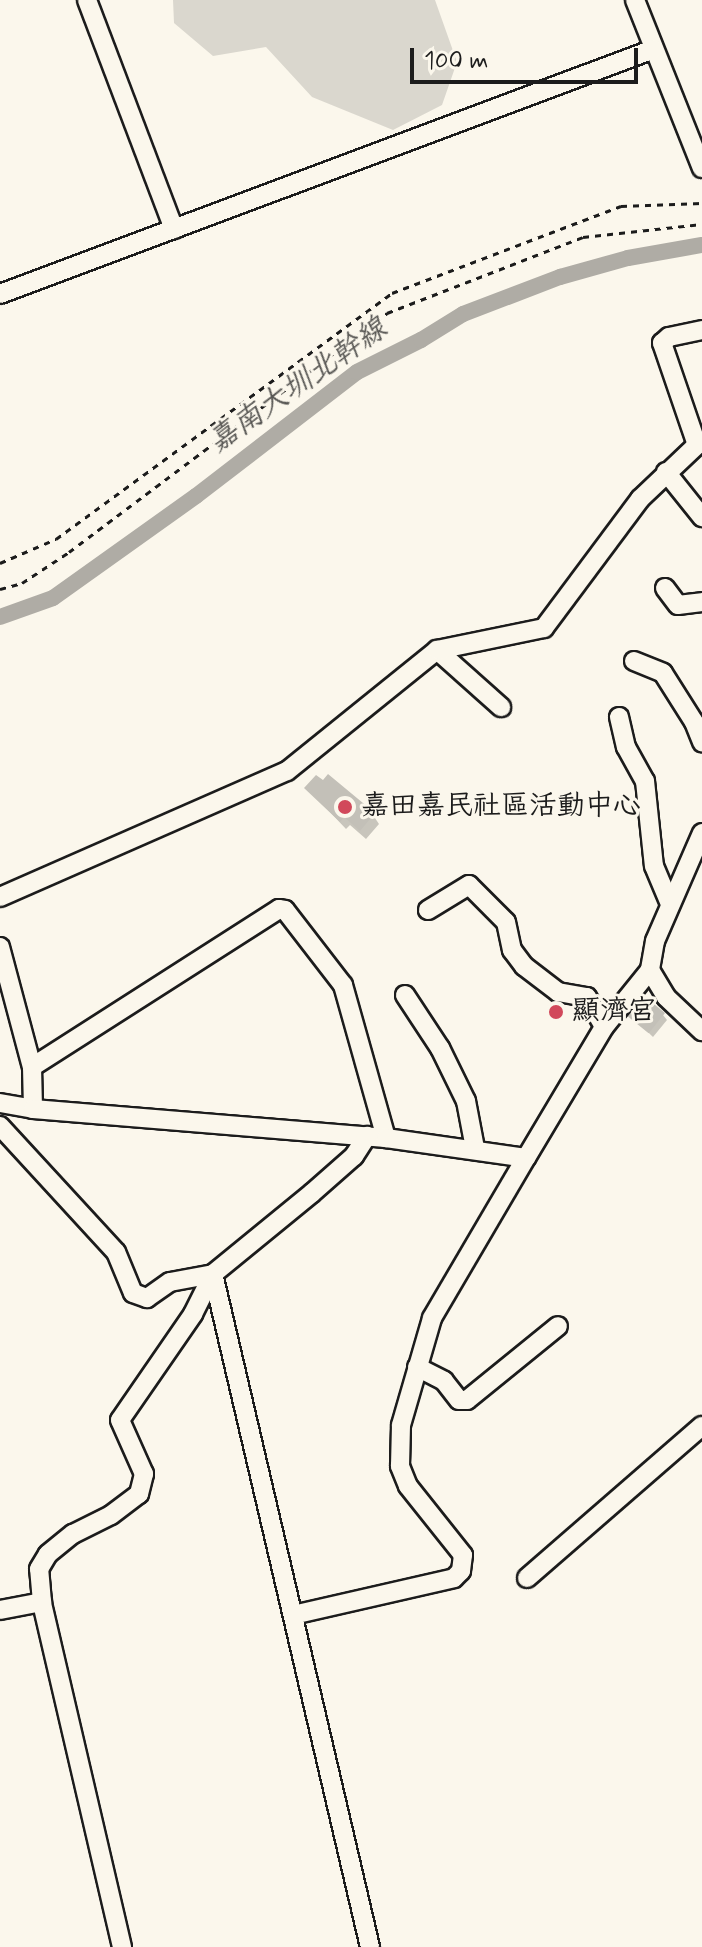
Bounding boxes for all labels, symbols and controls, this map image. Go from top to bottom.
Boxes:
scale bar [414,32,642,82]
text: 100 m [424,46,488,77]
water label: 嘉南大圳北幹線 [202,311,394,461]
place label: 嘉田嘉民社區活動中心 [361,790,641,824]
marker: 嘉田嘉民社區活動中心 [336,798,354,816]
place label: 顯濟宮 [572,995,656,1029]
marker: 顯濟宮 [547,1003,565,1021]

